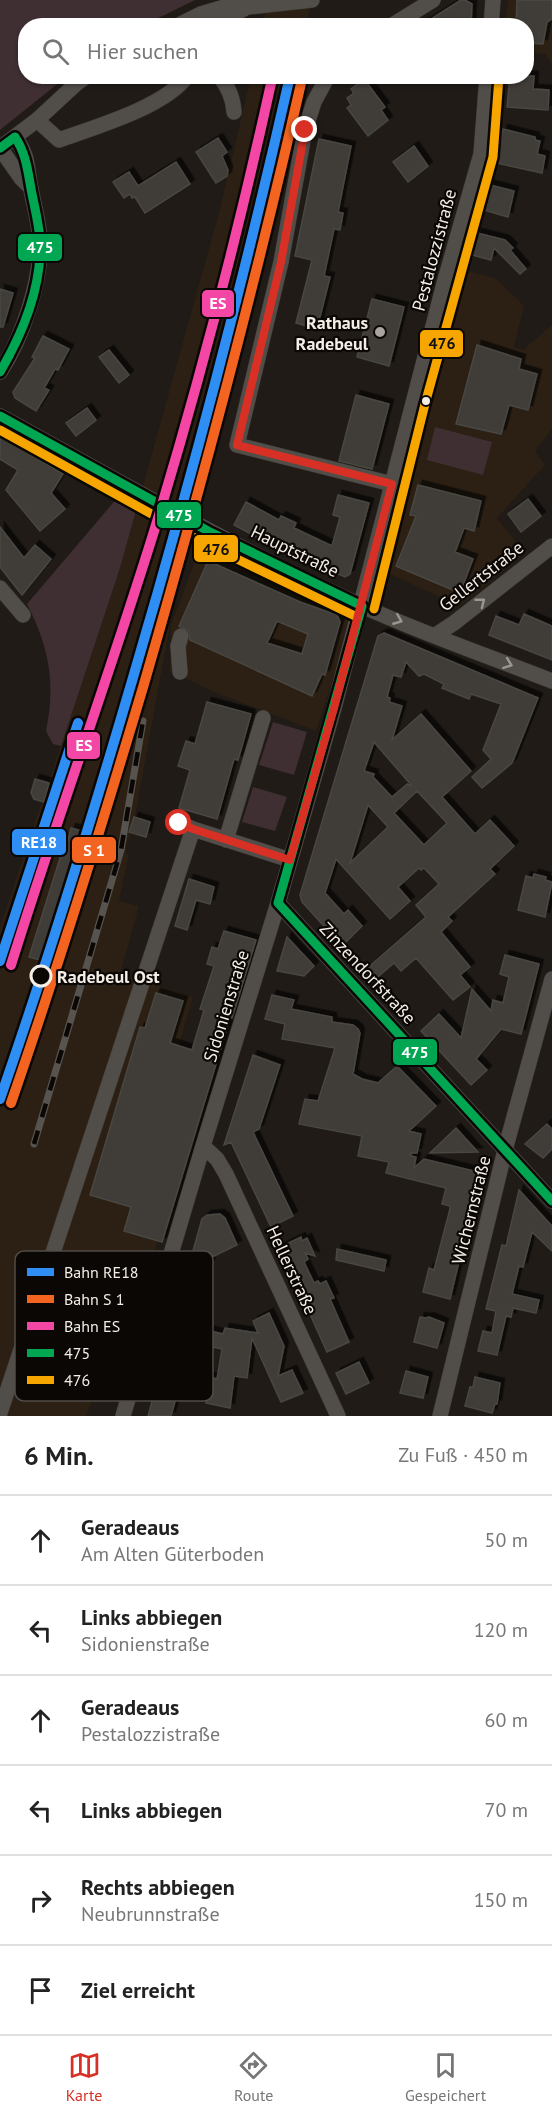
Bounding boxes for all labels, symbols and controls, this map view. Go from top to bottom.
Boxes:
search box [18,18,534,84]
icon: search [39,35,72,68]
text: Hier suchen [87,37,199,65]
route end [291,116,317,142]
street label: Pestalozzistraße [407,187,461,313]
line badge: 475 [17,233,63,262]
text: 475 [26,237,54,257]
line badge: ES [201,289,235,318]
text: ES [210,293,226,313]
place label: Rathaus Radebeul [296,311,369,355]
marker: Rathaus Radebeul [373,325,387,339]
line badge: 476 [419,329,464,358]
text: 476 [428,333,456,353]
unlabelled marker [420,395,432,407]
line badge: 475 [156,501,202,529]
text: 475 [165,505,193,525]
street label: Hauptstraße [247,520,343,582]
line badge: 476 [193,534,239,563]
street label: Gellertstraße [434,536,528,616]
text: 476 [202,539,230,559]
one-way arrow [474,598,485,609]
one-way arrow [392,613,403,625]
one-way arrow [502,657,513,669]
line badge: ES [66,731,101,760]
text: ES [76,735,92,755]
route start [165,809,191,835]
line badge: RE18 [11,828,67,856]
text: RE18 [21,832,57,852]
line badge: S 1 [71,836,117,864]
text: S 1 [83,840,105,860]
street label: Zinzendorfstraße [315,917,421,1029]
street label: Sidonienstraße [198,947,254,1065]
marker: Radebeul Ost [30,965,52,987]
place label: Radebeul Ost [57,965,160,988]
line badge: 475 [392,1038,438,1066]
text: 475 [401,1042,429,1062]
street label: Wichernstraße [446,1153,496,1267]
street label: Hellerstraße [261,1222,323,1318]
legend [15,1251,213,1401]
text: Bahn RE18 [64,1262,139,1282]
text: Bahn S 1 [64,1289,125,1309]
text: Bahn ES [64,1316,120,1336]
text: 475 [64,1343,90,1363]
text: 476 [64,1370,90,1390]
text: 6 Min. [24,1439,94,1472]
text: Zu Fuß · 450 m [398,1442,528,1468]
text: Geradeaus [81,1513,179,1541]
icon: ahead [24,1524,57,1557]
text: 50 m [485,1527,528,1553]
text: Am Alten Güterboden [81,1541,264,1567]
text: Links abbiegen [81,1603,222,1631]
icon: left [24,1614,57,1647]
text: 120 m [474,1617,528,1643]
text: Sidonienstraße [81,1631,210,1657]
text: Geradeaus [81,1693,179,1721]
icon: ahead [24,1704,57,1737]
text: 60 m [485,1707,528,1733]
text: Pestalozzistraße [81,1721,220,1747]
icon: left [24,1794,57,1827]
text: Links abbiegen [81,1796,222,1824]
text: 70 m [485,1797,528,1823]
text: Rechts abbiegen [81,1873,235,1901]
icon: right [24,1884,57,1917]
text: 150 m [474,1887,528,1913]
text: Neubrunnstraße [81,1901,220,1927]
icon: arrive [24,1974,57,2007]
text: Ziel erreicht [81,1976,195,2004]
tab: Karte [66,2049,102,2105]
tab: Route [234,2049,273,2105]
tab: Gespeichert [405,2049,486,2105]

